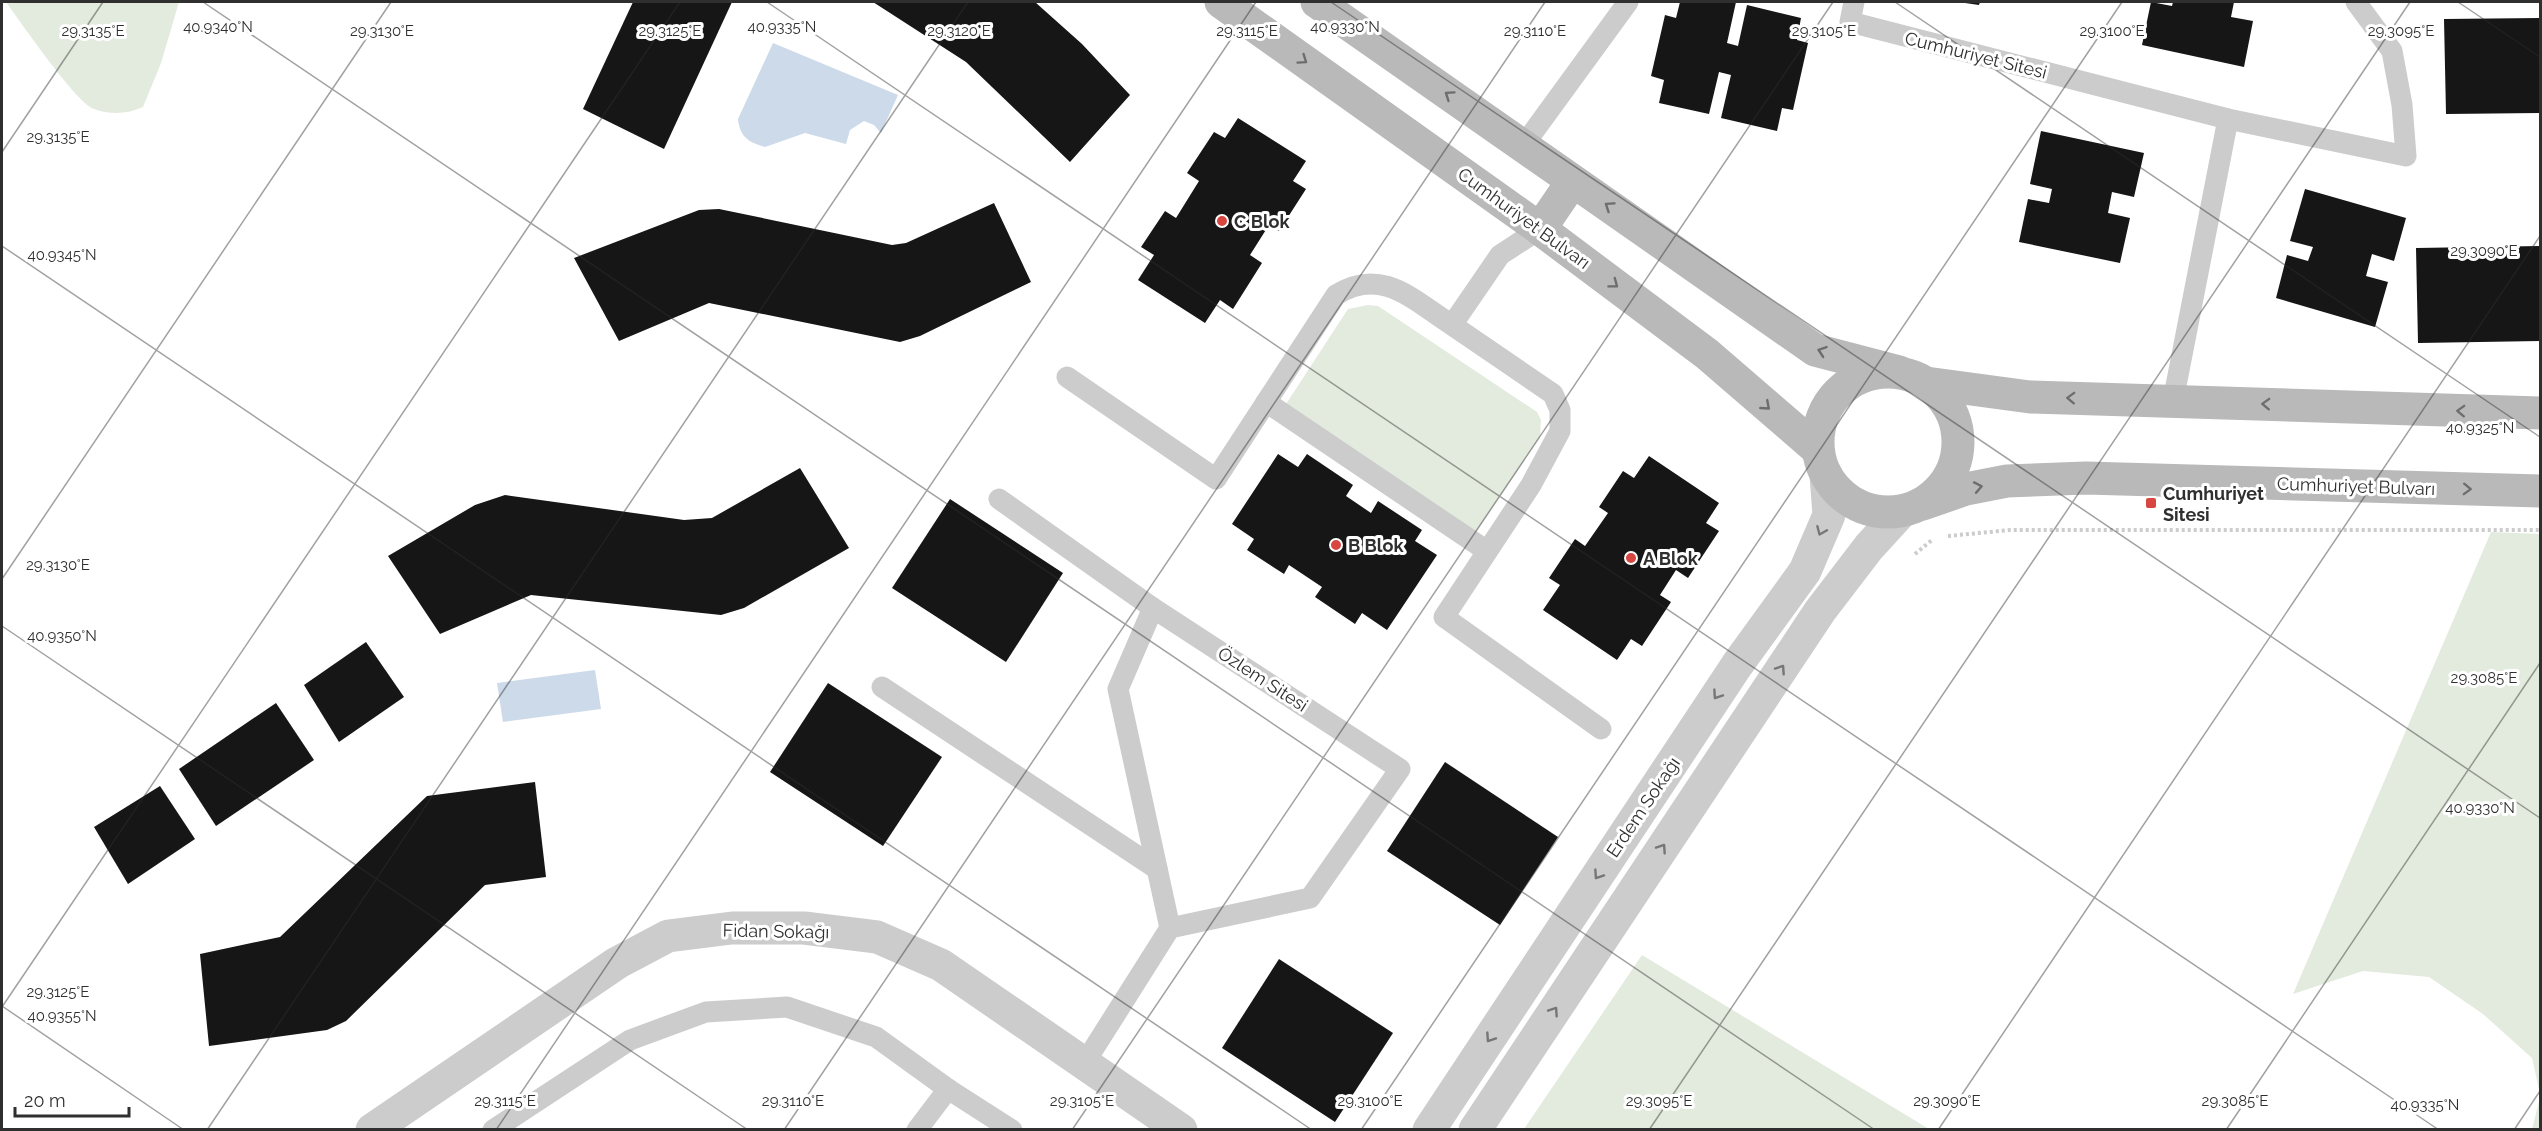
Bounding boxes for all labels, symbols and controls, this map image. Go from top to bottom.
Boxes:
text: 40.9340°N [183,18,253,36]
text: 40.9335°N [748,18,816,36]
text: 40.9330°N [1310,18,1380,36]
text: 29.3135°E [61,22,125,40]
text: 29.3130°E [350,22,414,40]
text: 29.3125°E [639,22,702,40]
text: 29.3120°E [927,22,991,40]
text: 29.3115°E [1216,22,1278,40]
text: 29.3110°E [1504,22,1566,40]
text: 29.3105°E [1792,22,1856,40]
text: 29.3100°E [2079,22,2145,40]
text: 29.3095°E [2368,22,2434,40]
street label: Cumhuriyet Sitesi [1903,27,2049,83]
one-way arrow [1296,53,1307,64]
one-way arrow [1445,91,1456,102]
text: 29.3135°E [26,128,90,146]
street label: Cumhuriyet Bulvarı [1454,163,1594,273]
one-way arrow [1605,202,1615,214]
place label: C Blok [1234,211,1291,232]
marker: C Blok [1215,214,1229,228]
text: 29.3090°E [2450,242,2518,260]
text: 40.9345°N [28,246,96,264]
one-way arrow [1608,277,1619,288]
one-way arrow [1817,345,1828,358]
one-way arrow [2067,392,2076,404]
one-way arrow [2262,398,2271,410]
one-way arrow [1759,399,1770,410]
one-way arrow [2457,404,2466,417]
text: 40.9325°N [2446,419,2514,437]
street label: Cumhuriyet Bulvarı [2277,473,2435,499]
one-way arrow [1973,481,1983,494]
place label: Cumhuriyet Sitesi [2163,483,2264,525]
one-way arrow [2462,483,2471,496]
marker: Cumhuriyet Sitesi [2144,496,2158,510]
one-way arrow [1817,525,1829,536]
place label: B Blok [1348,535,1404,556]
marker: B Blok [1329,538,1343,552]
place label: A Blok [1643,548,1699,569]
marker: A Blok [1624,551,1638,565]
text: 29.3130°E [26,556,90,574]
text: 40.9350°N [27,627,97,645]
street label: Özlem Sitesi [1214,642,1312,716]
one-way arrow [1774,664,1785,675]
text: 29.3085°E [2451,669,2517,687]
one-way arrow [1714,689,1725,700]
street label: Erdem Sokağı [1602,753,1684,861]
text: 40.9330°N [2445,799,2515,817]
one-way arrow [1655,844,1666,855]
one-way arrow [1594,869,1605,880]
street label: Fidan Sokağı [723,920,829,942]
text: 29.3125°E [27,983,90,1001]
text: 40.9355°N [28,1007,96,1025]
one-way arrow [1547,1007,1558,1018]
one-way arrow [1486,1031,1497,1042]
scale bar [15,1080,129,1118]
text: 20 m [24,1090,66,1111]
text: 29.3115°E [474,1092,536,1110]
text: 29.3110°E [762,1092,824,1110]
text: 29.3105°E [1050,1092,1114,1110]
text: 29.3100°E [1337,1092,1403,1110]
text: 29.3095°E [1626,1092,1692,1110]
text: 29.3090°E [1913,1092,1981,1110]
text: 29.3085°E [2202,1092,2268,1110]
text: 40.9335°N [2391,1096,2459,1114]

